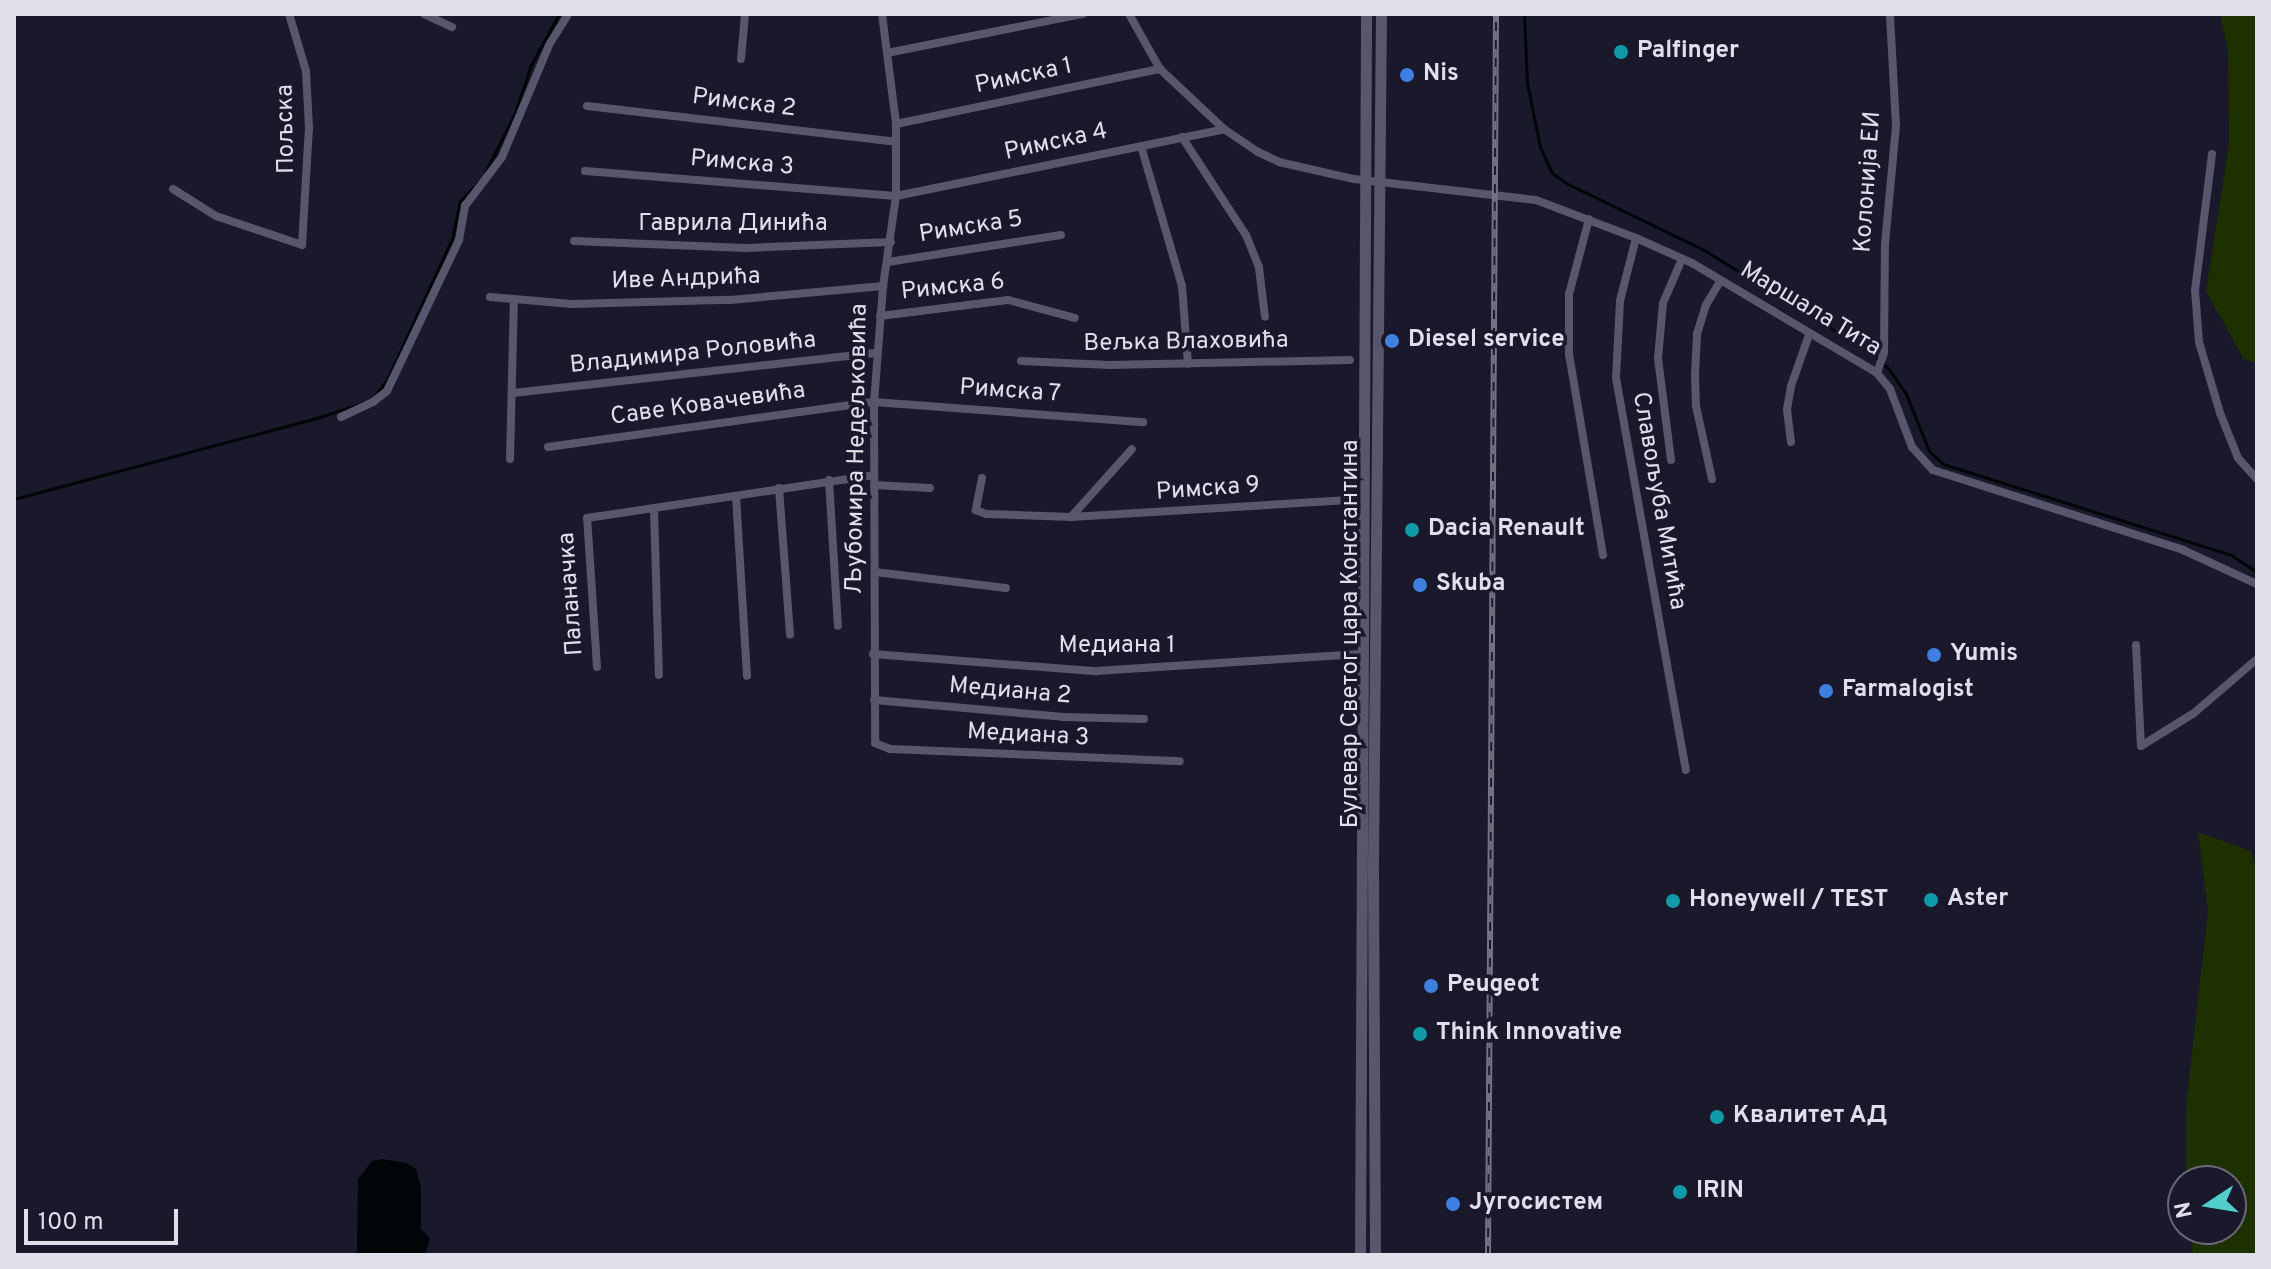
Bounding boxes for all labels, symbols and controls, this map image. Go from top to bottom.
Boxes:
place label: Palfinger [1637,38,1739,66]
marker: Palfinger [1612,43,1630,61]
street label: Римска 1 [973,53,1075,101]
place label: Nis [1423,61,1459,89]
marker: Nis [1398,66,1416,84]
street label: Римска 2 [690,83,798,125]
street label: Пољска [272,84,302,174]
street label: Колонија ЕИ [1850,110,1888,254]
street label: Римска 4 [1002,118,1110,168]
street label: Римска 3 [689,145,795,183]
street label: Римска 5 [917,206,1025,250]
street label: Гаврила Динића [638,211,828,239]
street label: Маршала Тита [1734,256,1886,364]
street label: Иве Андрића [611,263,761,297]
street label: Римска 6 [900,268,1006,308]
street label: Љубомира Недељковића [841,303,875,595]
street label: Владимира Роловића [569,327,817,381]
street label: Вељка Влаховића [1083,327,1289,359]
place label: Diesel service [1408,327,1565,355]
marker: Diesel service [1383,332,1401,350]
street label: Римска 7 [958,374,1062,410]
street label: Саве Ковачевића [609,377,807,433]
street label: Славољуба Митића [1625,390,1691,612]
street label: Булевар Светог цара Константина [1338,440,1366,828]
street label: Римска 9 [1155,472,1261,508]
place label: Dacia Renault [1428,516,1585,544]
marker: Dacia Renault [1403,521,1421,539]
street label: Паланачка [553,531,591,657]
place label: Skuba [1436,571,1505,599]
marker: Skuba [1411,576,1429,594]
street label: Медиана 1 [1059,633,1175,661]
place label: Yumis [1950,641,2018,669]
marker: Yumis [1925,646,1943,664]
street label: Медиана 2 [948,672,1072,712]
place label: Farmalogist [1842,677,1974,705]
marker: Farmalogist [1817,682,1835,700]
street label: Медиана 3 [966,718,1090,754]
place label: Aster [1947,886,2008,914]
place label: Honeywell / TEST [1689,887,1888,915]
marker: Aster [1922,891,1940,909]
marker: Honeywell / TEST [1664,892,1682,910]
place label: Peugeot [1447,972,1540,1000]
marker: Peugeot [1422,977,1440,995]
place label: Think Innovative [1436,1020,1622,1048]
marker: Think Innovative [1411,1025,1429,1043]
place label: Квалитет АД [1733,1103,1888,1131]
marker: Квалитет АД [1708,1108,1726,1126]
north arrow [2167,1165,2247,1245]
place label: IRIN [1696,1178,1744,1206]
marker: IRIN [1671,1183,1689,1201]
place label: Југосистем [1469,1190,1603,1218]
scale bar [28,1193,182,1243]
marker: Југосистем [1444,1195,1462,1213]
text: N [2170,1199,2200,1220]
text: 100 m [38,1208,104,1238]

